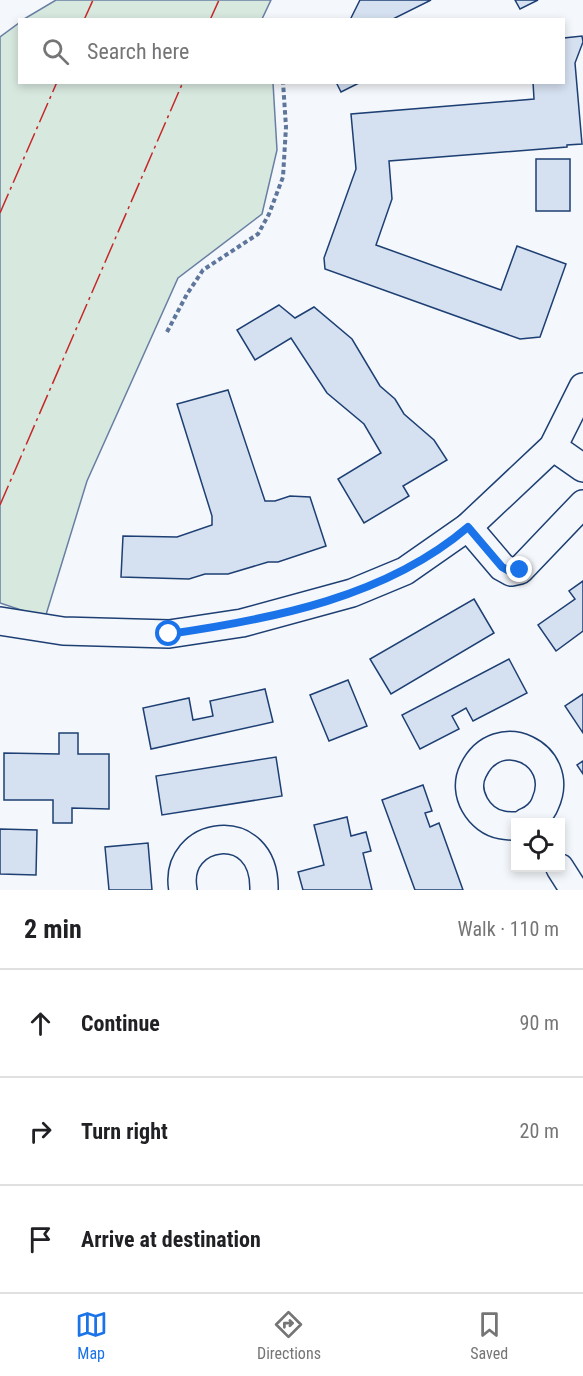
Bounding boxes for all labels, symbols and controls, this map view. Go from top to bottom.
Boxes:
search box [18,18,565,84]
icon: search [39,35,72,68]
text: Search here [87,39,189,64]
route end [506,556,532,582]
route start [155,620,181,646]
map controls [511,818,565,872]
button: locate [511,818,565,872]
text: 2 min [24,914,82,944]
text: Walk · 110 m [458,917,559,941]
icon: ahead [24,1007,57,1040]
text: Continue [81,1011,160,1036]
text: 90 m [520,1011,559,1035]
icon: right [24,1115,57,1148]
text: Turn right [81,1119,168,1144]
text: 20 m [520,1119,559,1143]
icon: arrive [24,1223,57,1256]
text: Arrive at destination [81,1227,261,1252]
tab: Map [75,1308,108,1363]
tab: Directions [257,1308,321,1363]
tab: Saved [470,1308,508,1363]

